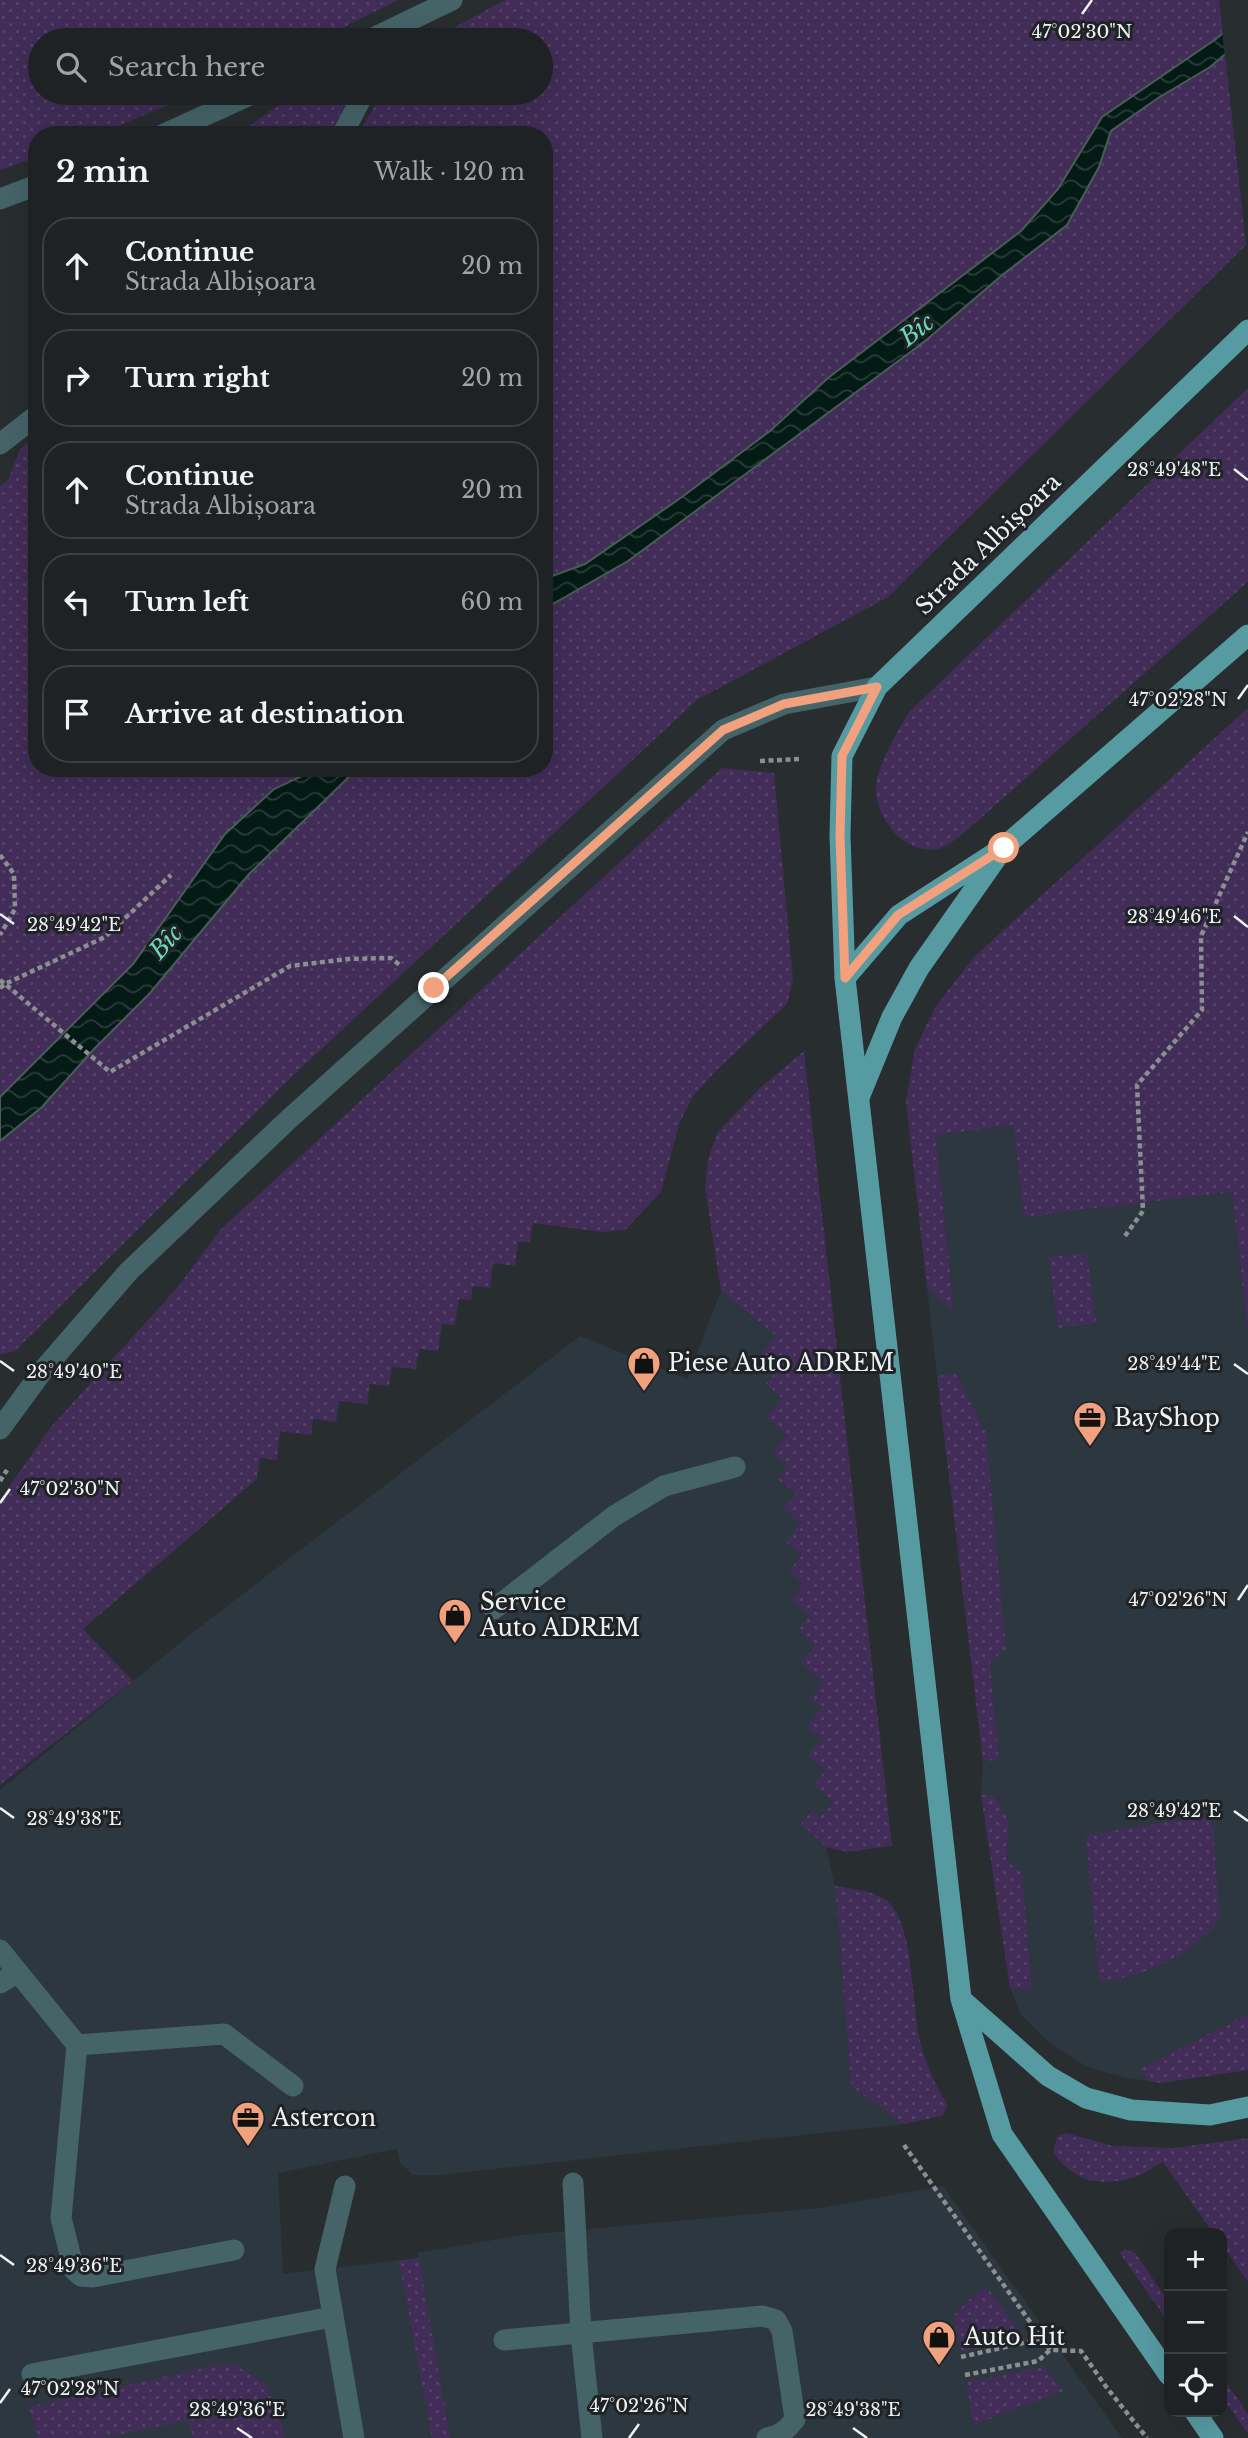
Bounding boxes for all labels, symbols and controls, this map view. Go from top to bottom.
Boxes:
text: 47°02'30"N [1032,21,1132,43]
search box [28,28,553,105]
icon: search [52,48,90,86]
text: Search here [108,51,265,83]
text: 2 min [56,153,149,190]
text: Walk · 120 m [374,158,525,186]
text: Continue [125,236,254,268]
icon: ahead [58,247,96,285]
text: 20 m [461,252,523,280]
text: Strada Albișoara [125,268,316,296]
water label: Bîc [893,307,940,353]
icon: right [58,359,96,397]
text: Turn right [125,362,270,394]
text: 20 m [461,364,523,392]
text: 28°49'48"E [1127,459,1221,481]
text: Continue [125,460,254,492]
street label: Strada Albișoara [910,467,1067,620]
icon: ahead [58,471,96,509]
text: 20 m [461,476,523,504]
text: Strada Albișoara [125,492,316,520]
icon: left [58,583,96,621]
text: Turn left [125,586,249,618]
text: 60 m [461,588,523,616]
text: 47°02'28"N [1129,689,1227,711]
icon: arrive [58,695,96,733]
text: Arrive at destination [125,698,405,730]
route start [988,832,1019,863]
text: 28°49'46"E [1127,906,1221,928]
text: 28°49'42"E [27,914,121,936]
water label: Bîc [142,918,189,966]
route end [418,972,449,1003]
shop icon: Piese Auto ADREM [625,1344,663,1393]
place label: Piese Auto ADREM [668,1349,894,1377]
text: 28°49'44"E [1127,1353,1221,1375]
text: 28°49'40"E [26,1361,122,1383]
office icon: BayShop [1071,1399,1109,1448]
place label: BayShop [1114,1404,1220,1432]
text: 47°02'30"N [20,1478,120,1500]
place label: Service Auto ADREM [479,1588,640,1642]
text: 47°02'26"N [1128,1589,1228,1611]
shop icon: Service Auto ADREM [436,1596,474,1645]
text: 28°49'42"E [1127,1800,1221,1822]
text: 28°49'38"E [26,1808,122,1830]
office icon: Astercon [229,2099,267,2148]
place label: Astercon [271,2104,376,2132]
map controls [1164,2228,1227,2417]
button: + [1164,2228,1227,2291]
text: 28°49'36"E [26,2255,122,2277]
button: − [1164,2291,1227,2354]
shop icon: Auto Hit [920,2318,958,2367]
place label: Auto Hit [963,2323,1065,2351]
button: locate [1164,2354,1227,2417]
text: 47°02'28"N [21,2378,119,2400]
text: 47°02'26"N [589,2395,689,2417]
text: 28°49'36"E [189,2399,285,2421]
text: 28°49'38"E [805,2399,901,2421]

